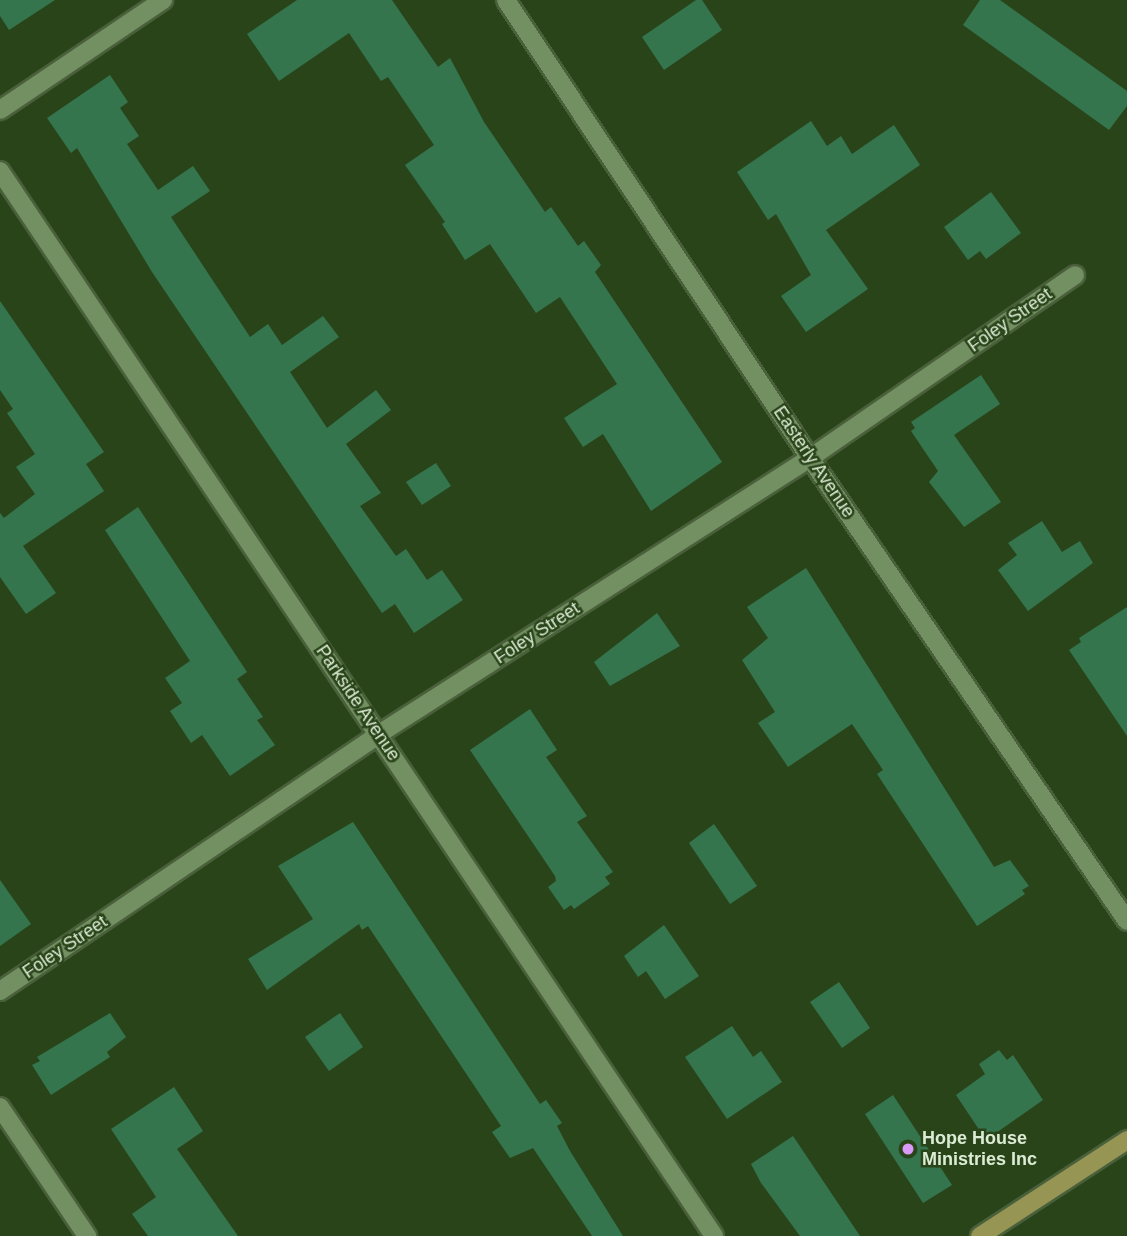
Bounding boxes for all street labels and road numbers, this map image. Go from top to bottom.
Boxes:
street label: Foley Street [964,283,1056,357]
street label: Easterly Avenue [768,402,860,522]
street label: Foley Street [490,598,584,668]
street label: Parkside Avenue [311,641,405,765]
street label: Foley Street [19,911,111,983]

